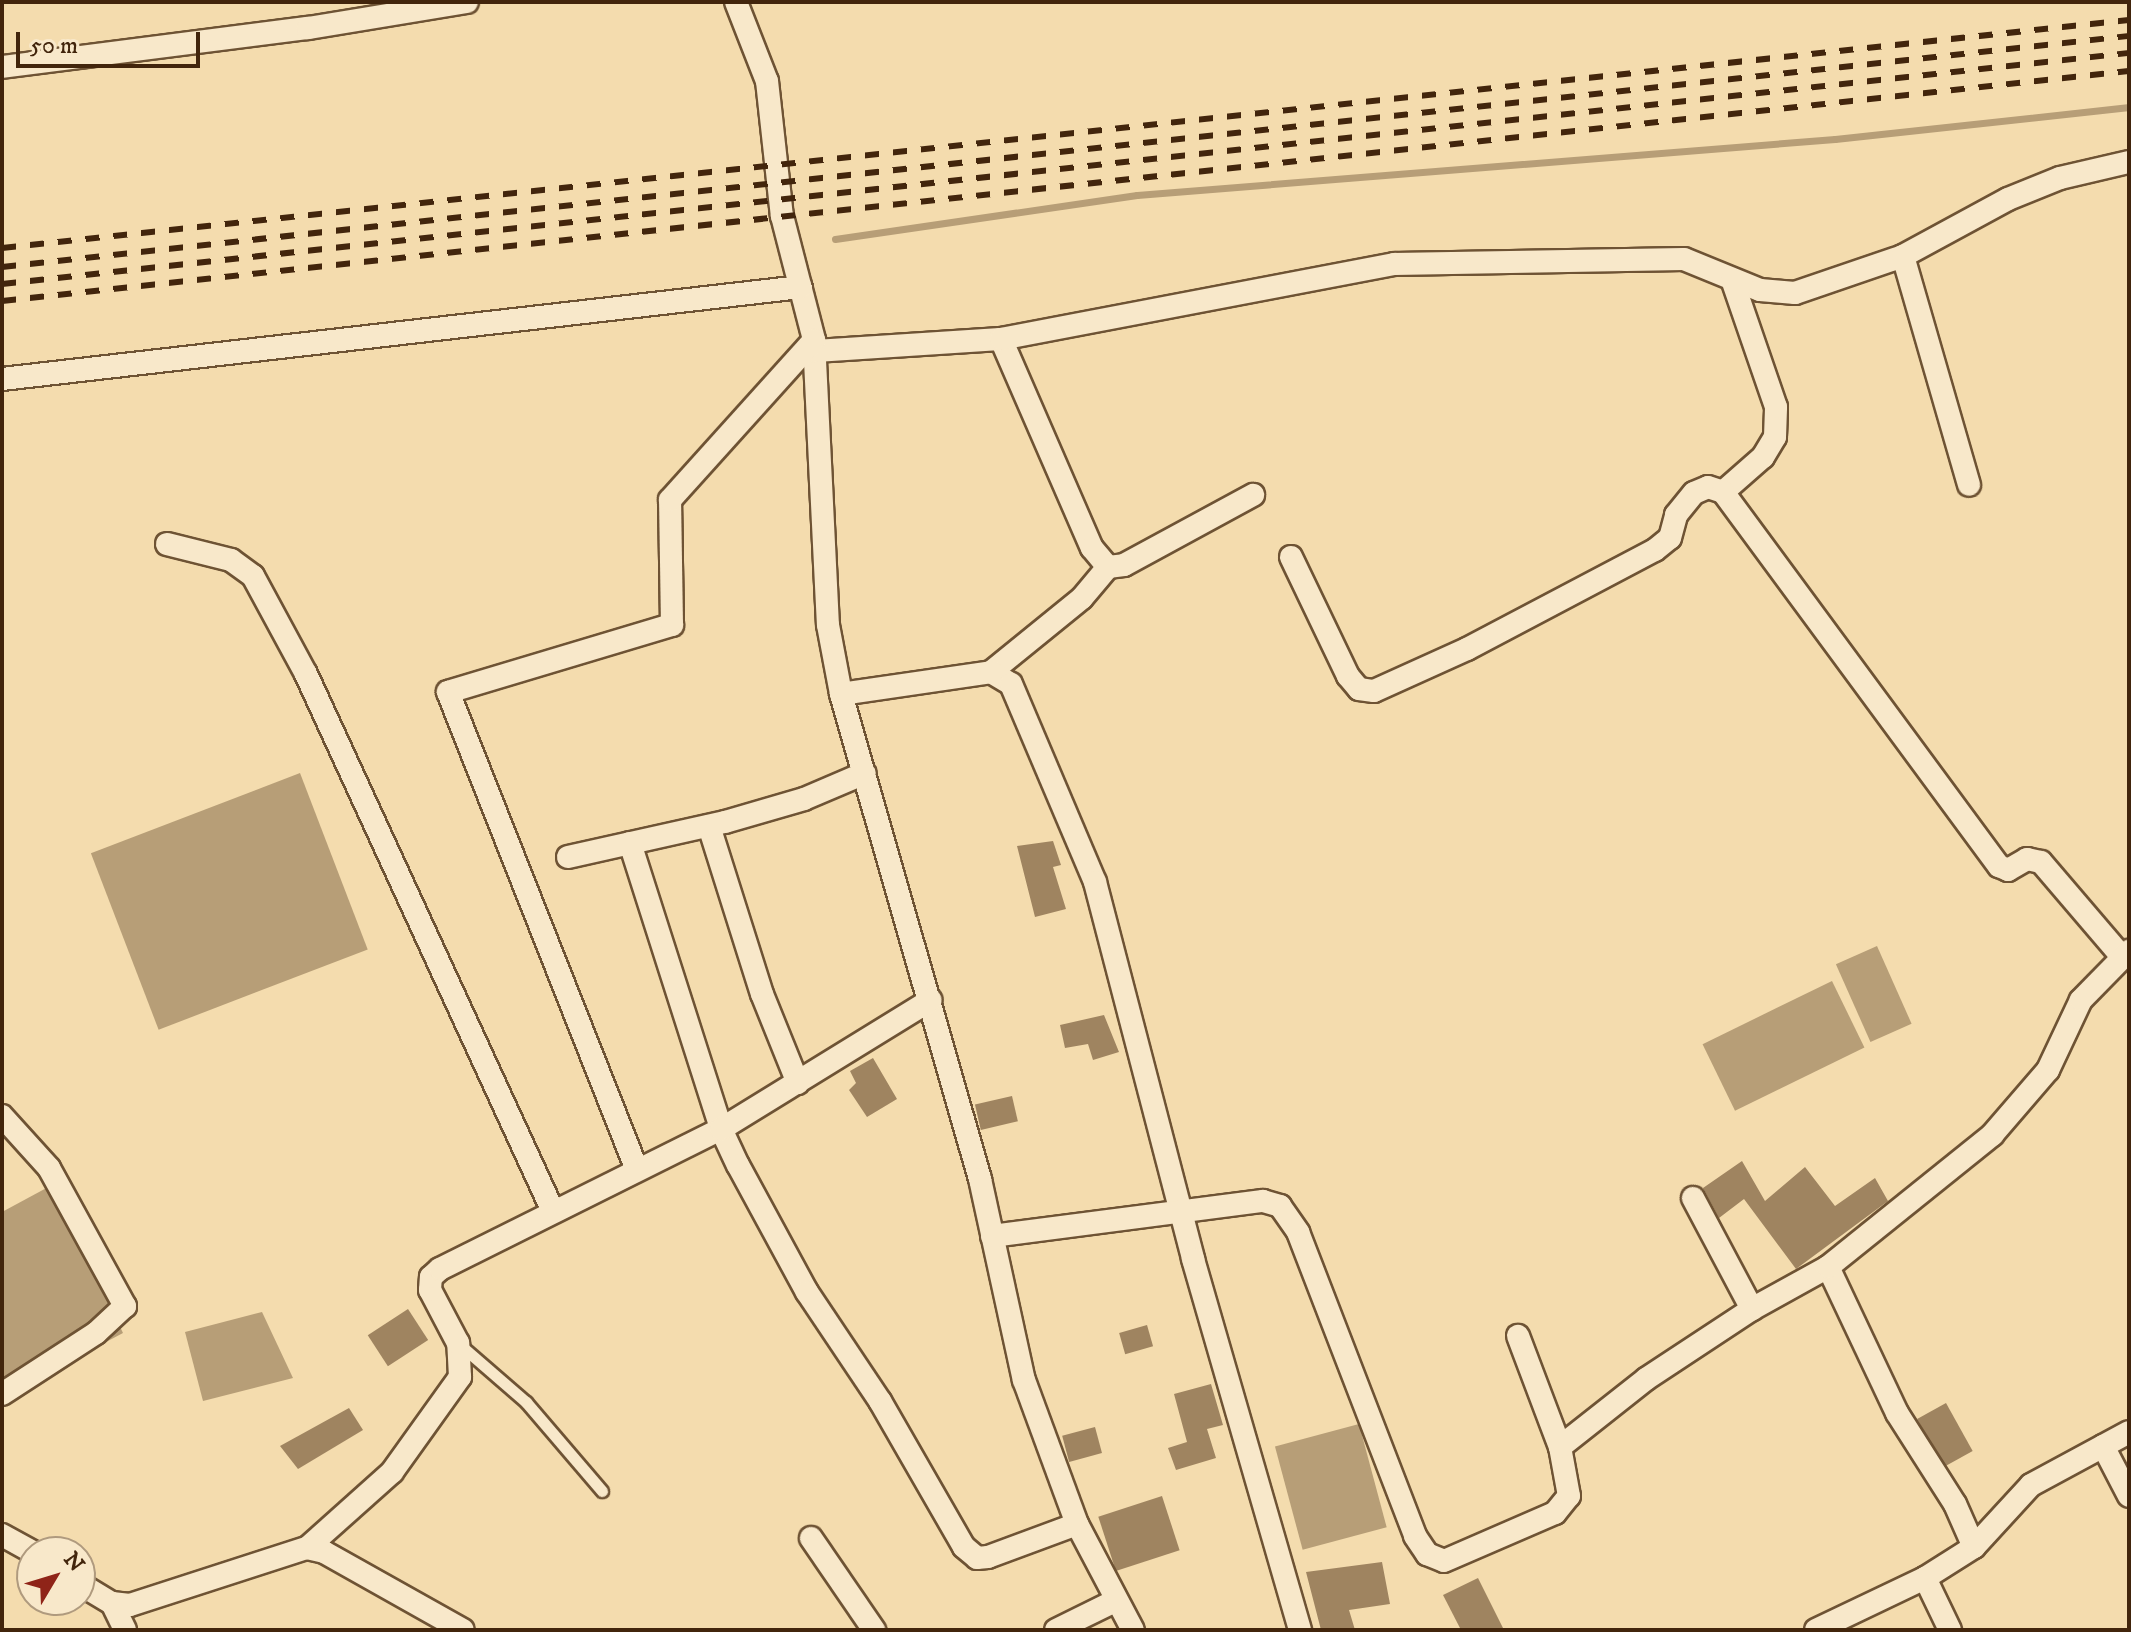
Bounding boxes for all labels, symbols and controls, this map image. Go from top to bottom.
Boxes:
scale bar [20,16,204,66]
text: 50 m [30,31,78,61]
north arrow [16,1536,96,1616]
text: N [58,1547,90,1578]

